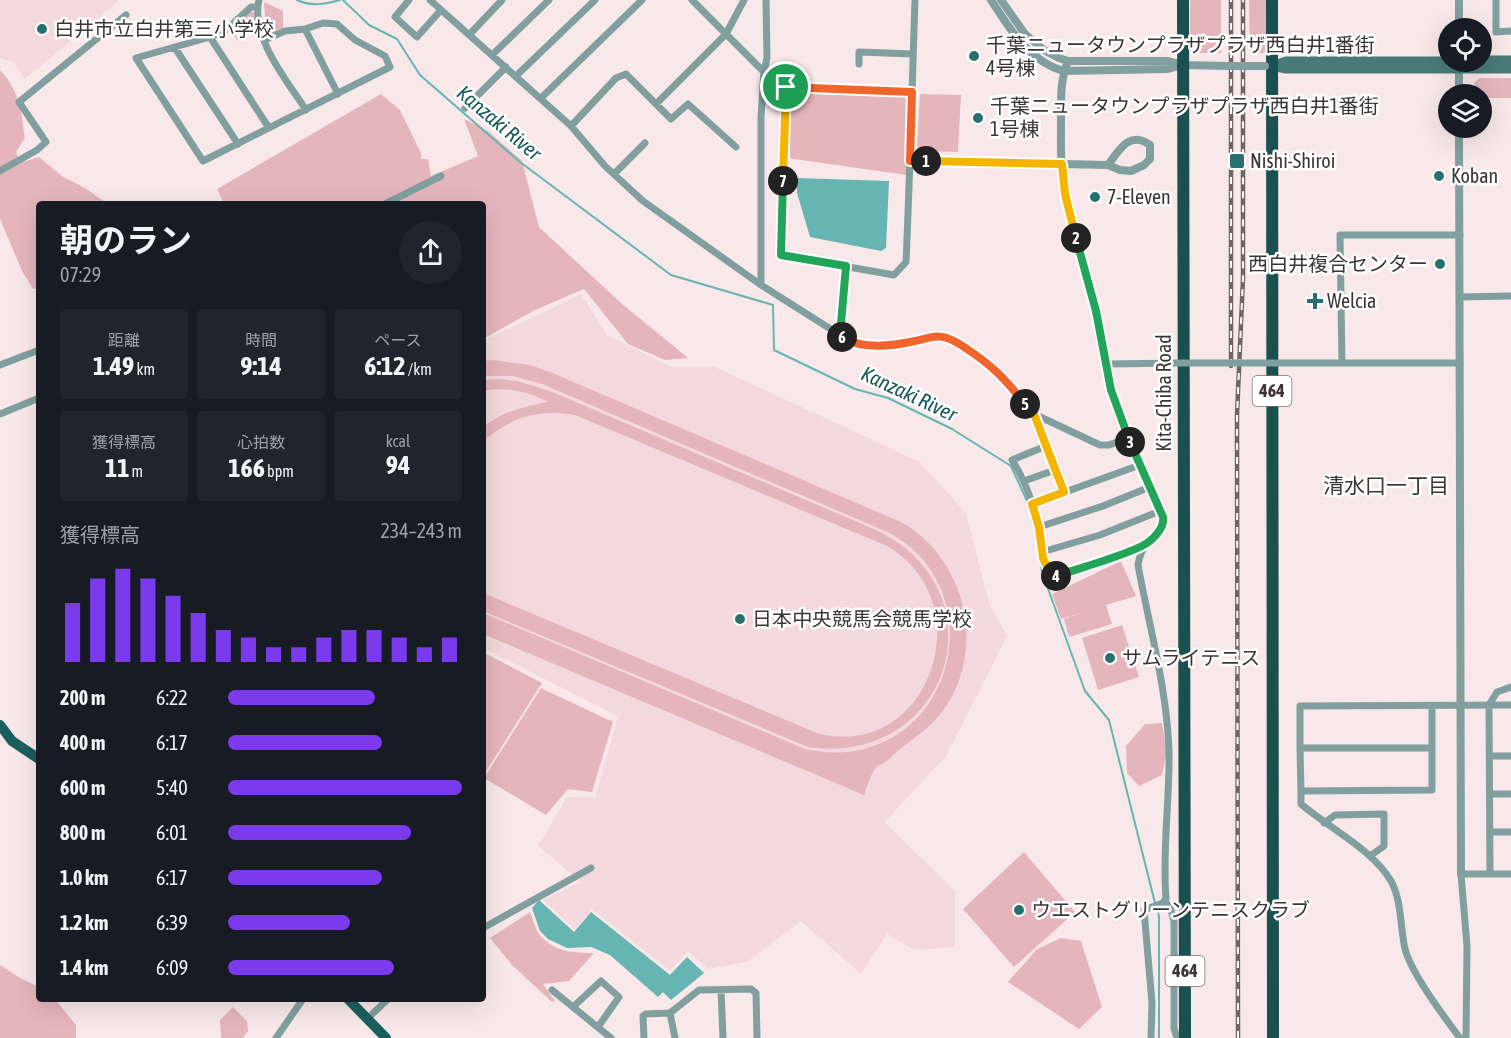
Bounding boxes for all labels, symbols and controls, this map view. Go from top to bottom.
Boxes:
place label: 白井市立白井第三小学校 [54,17,274,40]
map controls [1438,18,1492,138]
button: locate [1438,18,1492,72]
marker: 白井市立白井第三小学校 [35,22,49,36]
place label: 千葉ニュータウンプラザプラザ西白井1番街 4号棟 [986,33,1375,79]
marker: 千葉ニュータウンプラザプラザ西白井1番街 4号棟 [967,49,981,63]
pin [760,61,811,112]
icon: arrive [769,70,802,103]
water label: Kanzaki River [453,80,547,165]
button: layers [1438,84,1492,138]
place label: 千葉ニュータウンプラザプラザ西白井1番街 1号棟 [990,94,1379,140]
marker: 千葉ニュータウンプラザプラザ西白井1番街 1号棟 [971,111,985,125]
pin: 1 [911,146,941,176]
place label: Nishi-Shiroi [1250,149,1335,172]
text: 1 [922,152,930,170]
marker: Nishi-Shiroi [1228,152,1246,170]
place label: Koban [1451,164,1498,187]
pin: 7 [768,166,798,196]
marker: Koban [1432,169,1446,183]
text: 7 [779,172,787,190]
place label: 7-Eleven [1107,185,1171,208]
marker: 7-Eleven [1088,190,1102,204]
text: 朝のラン [60,221,192,259]
button: share [399,221,462,284]
pin: 2 [1061,223,1091,253]
text: 2 [1072,229,1080,247]
place label: 西白井複合センター [1248,252,1428,275]
marker: 西白井複合センター [1433,257,1447,271]
text: 07:29 [60,263,101,286]
place label: Welcia [1327,289,1376,312]
marker: Welcia [1308,294,1322,308]
pin: 6 [827,322,857,352]
text: 6 [838,328,846,346]
text: 距離 [108,331,140,349]
text: 時間 [245,331,277,349]
text: ペース [374,331,422,349]
street label: Kita-Chiba Road [1152,334,1175,452]
text: 1.49 [93,351,134,381]
text: 9:14 [240,351,282,381]
text: 6:12 [364,351,406,381]
text: km [134,360,155,378]
text: /km [406,360,432,378]
water label: Kanzaki River [858,361,962,426]
road number: 464 [1252,376,1292,406]
pin: 5 [1010,389,1040,419]
text: 5 [1021,395,1029,413]
pin: 3 [1115,427,1145,457]
text: kcal [386,432,410,450]
text: 獲得標高 [92,433,156,451]
text: 心拍数 [237,433,285,451]
text: 3 [1126,433,1134,451]
text: 94 [386,450,410,480]
text: 11 [105,453,129,483]
text: 166 [228,453,265,483]
text: m [129,462,143,480]
text: bpm [265,462,294,480]
district label: 清水口一丁目 [1323,473,1449,497]
text: 234–243 m [380,519,462,542]
text: 獲得標高 [60,523,140,546]
pin: 4 [1041,561,1071,591]
text: 4 [1052,567,1060,585]
place label: 日本中央競馬会競馬学校 [752,607,972,630]
marker: 日本中央競馬会競馬学校 [733,612,747,626]
place label: サムライテニス [1122,646,1260,669]
marker: サムライテニス [1103,651,1117,665]
text: 200 m [60,686,105,709]
text: 6:22 [156,686,188,709]
text: 400 m [60,731,105,754]
text: 6:17 [156,731,188,754]
text: 600 m [60,776,105,799]
text: 5:40 [156,776,188,799]
text: 800 m [60,821,105,844]
text: 6:01 [156,821,188,844]
text: 1.0 km [60,866,108,889]
text: 6:17 [156,866,188,889]
place label: ウエストグリーンテニスクラブ [1031,898,1310,921]
marker: ウエストグリーンテニスクラブ [1012,903,1026,917]
text: 1.2 km [60,911,108,934]
text: 6:39 [156,911,188,934]
text: 1.4 km [60,956,108,979]
text: 6:09 [156,956,188,979]
road number: 464 [1166,956,1204,986]

